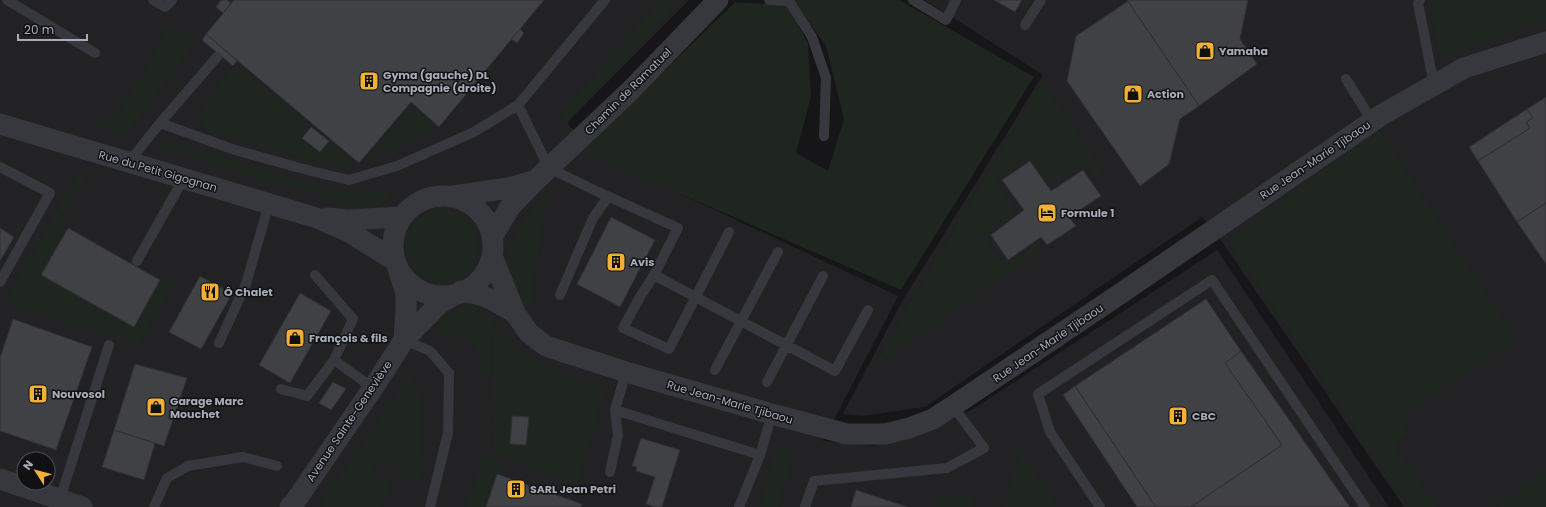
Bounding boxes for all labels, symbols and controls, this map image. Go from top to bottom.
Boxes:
scale bar [18,16,87,42]
text: 20 m [24,21,54,38]
shop icon: Yamaha [1194,40,1216,62]
place label: Yamaha [1219,43,1268,59]
street label: Chemin de Ramatuel [581,44,675,138]
place label: Gyma (gauche) DL Compagnie (droite) [383,67,496,96]
building icon: Gyma (gauche) DL Compagnie (droite) [358,70,380,92]
shop icon: Action [1122,83,1144,105]
place label: Action [1147,86,1184,102]
street label: Rue Jean-Marie Tjibaou [1256,117,1374,203]
street label: Rue du Petit Gigognan [97,146,219,196]
hotel icon: Formule 1 [1036,202,1058,224]
place label: Formule 1 [1061,205,1114,221]
building icon: Avis [605,251,627,273]
place label: Avis [630,254,654,270]
restaurant icon: Ô Chalet [199,281,221,303]
place label: Ô Chalet [224,284,273,300]
street label: Rue Jean-Marie Tjibaou [989,300,1107,386]
shop icon: François & fils [284,327,306,349]
place label: François & fils [309,330,388,346]
street label: Avenue Sainte-Geneviève [302,357,396,485]
street label: Rue Jean-Marie Tjibaou [665,376,795,428]
building icon: Nouvosol [27,383,49,405]
place label: Nouvosol [52,386,105,402]
place label: Garage Marc Mouchet [170,393,244,422]
shop icon: Garage Marc Mouchet [145,396,167,418]
building icon: CBC [1167,405,1189,427]
place label: CBC [1192,408,1216,424]
north arrow [16,451,56,491]
text: N [19,457,37,473]
building icon: SARL Jean Petri [505,478,527,500]
place label: SARL Jean Petri [530,481,616,497]

